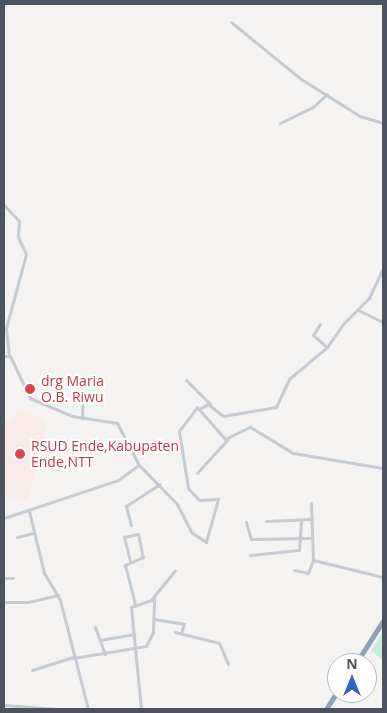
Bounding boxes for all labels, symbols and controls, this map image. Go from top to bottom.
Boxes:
place label: drg Maria O.B. Riwu [41,373,104,406]
marker: drg Maria O.B. Riwu [23,382,37,396]
place label: RSUD Ende,Kabupaten Ende,NTT [31,438,179,471]
marker: RSUD Ende,Kabupaten Ende,NTT [13,447,27,461]
north arrow [327,653,377,703]
text: N [346,654,358,673]

